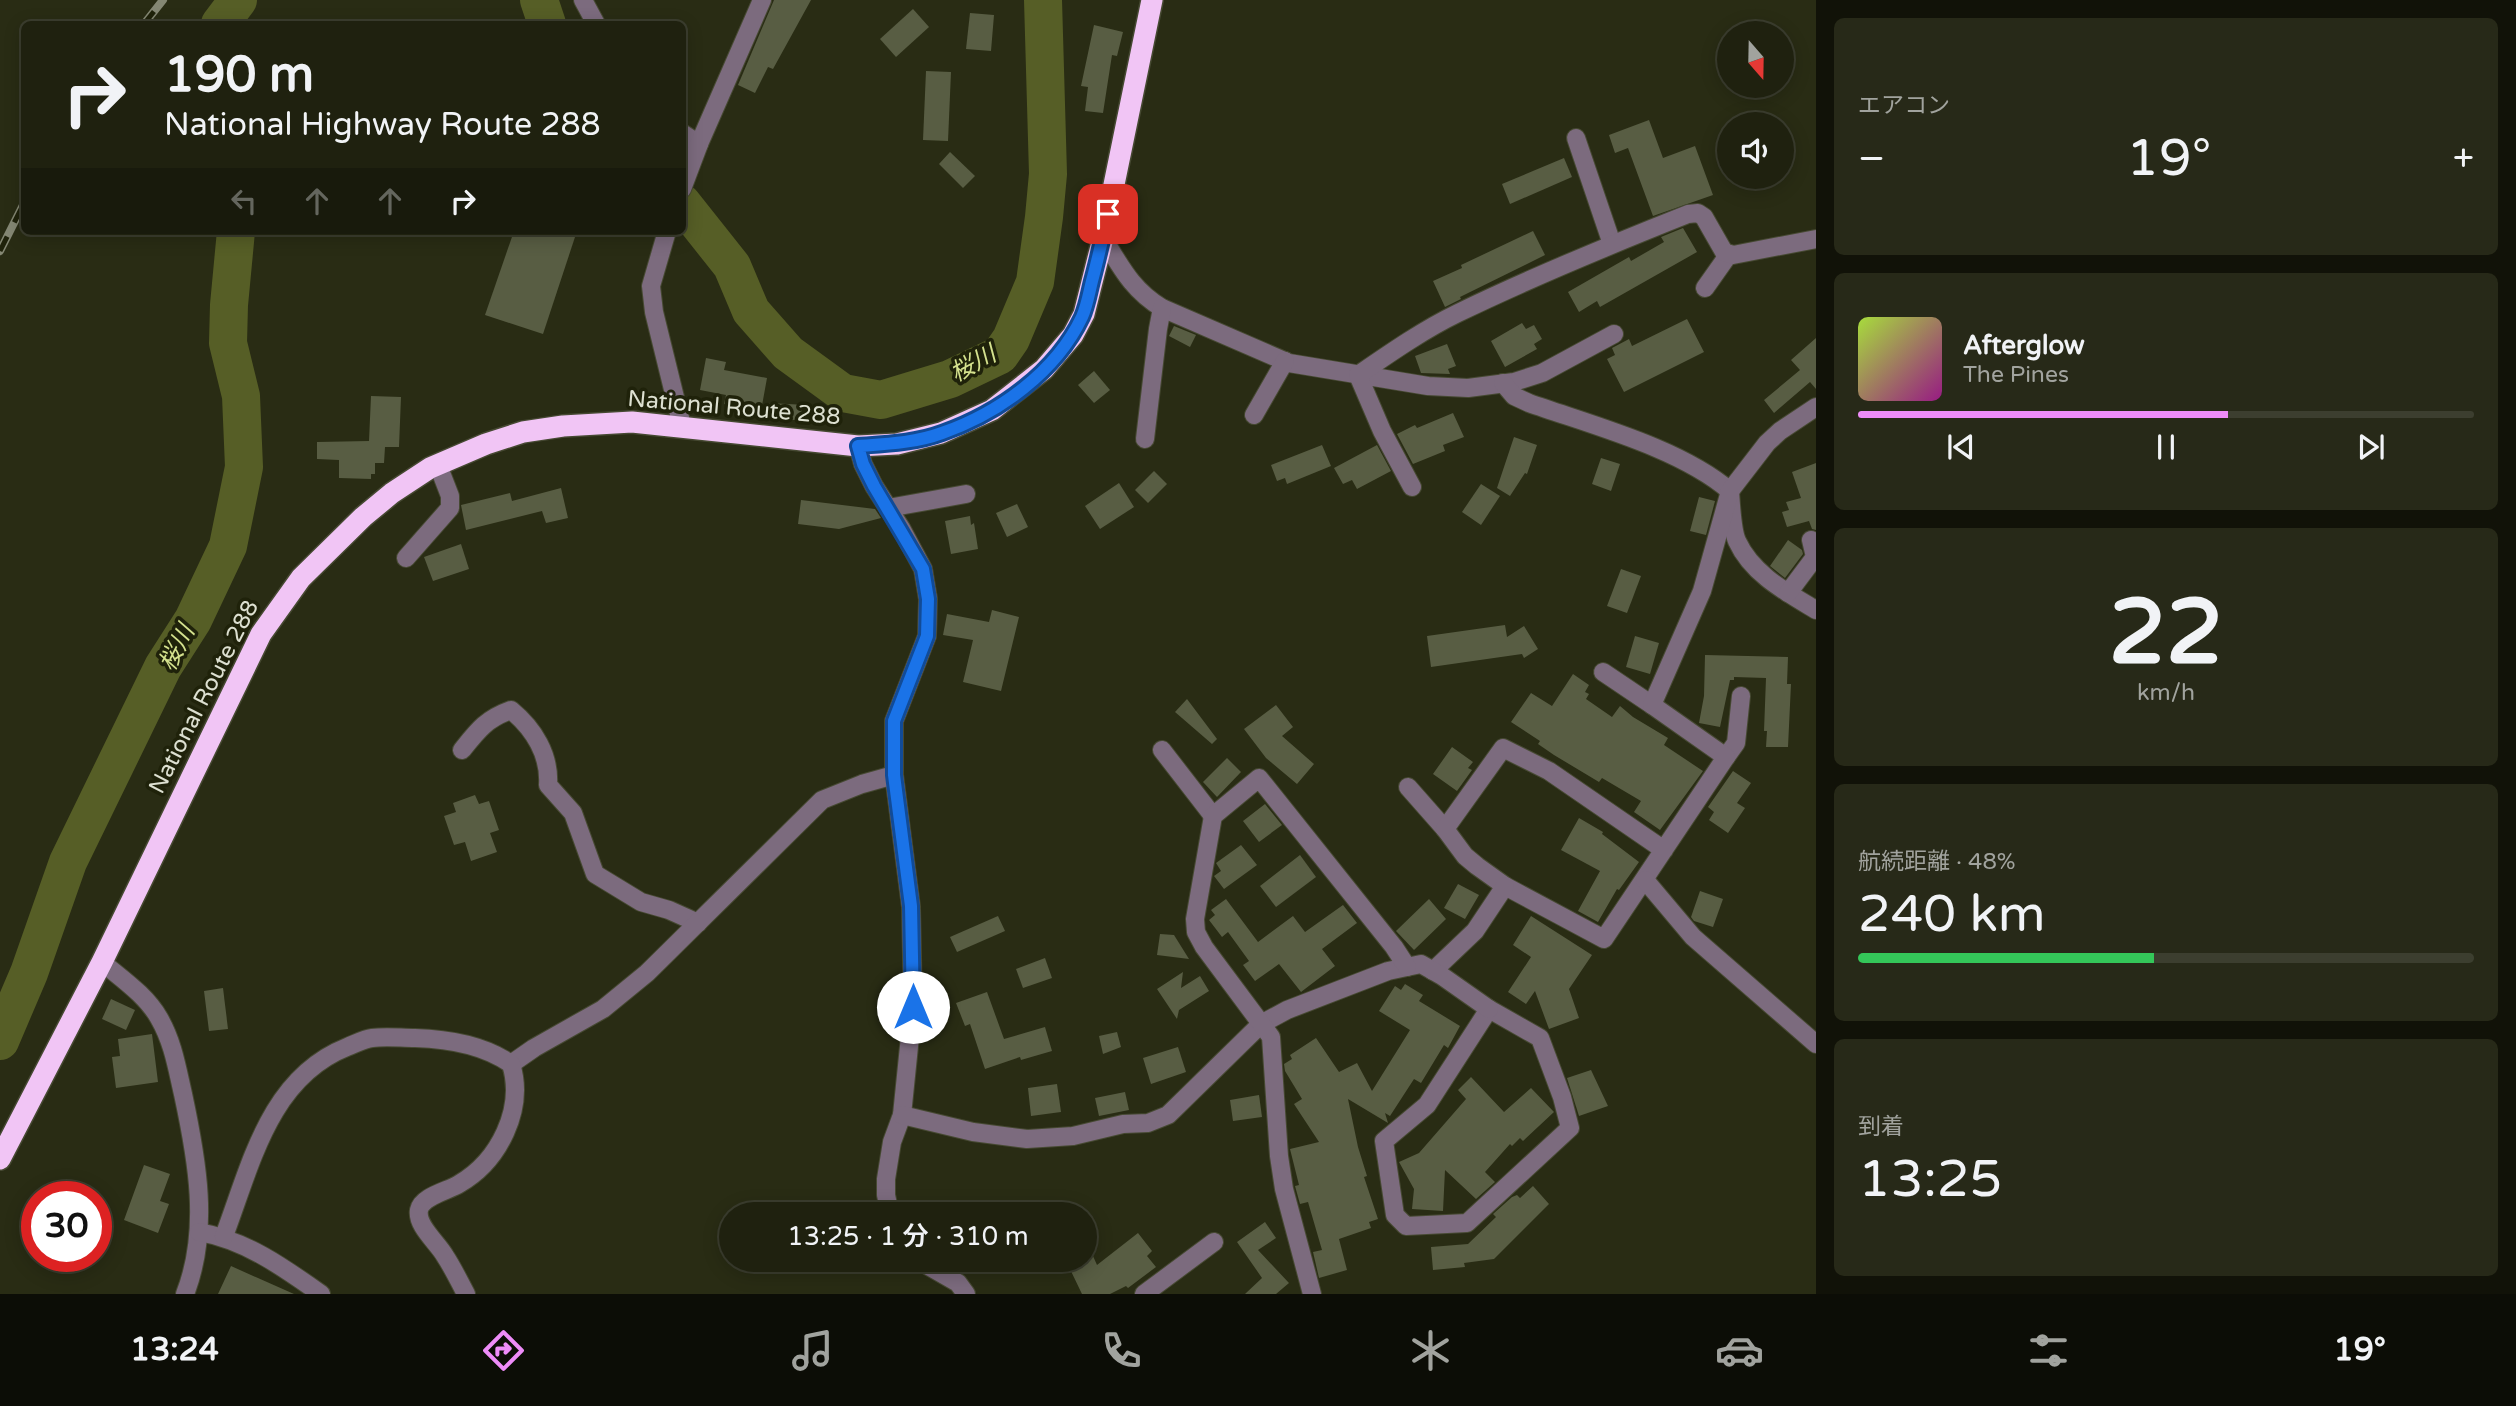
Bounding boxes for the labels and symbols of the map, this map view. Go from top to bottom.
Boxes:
north arrow [1717,21,1794,98]
pin [1078,184,1138,244]
water label: 桜川 [945,338,1004,388]
street label: National Route 288 [626,385,842,431]
street label: National Route 288 [143,595,265,799]
water label: 桜川 [153,617,202,676]
position arrow [876,970,950,1044]
speed limit sign: 30 [21,1181,112,1272]

